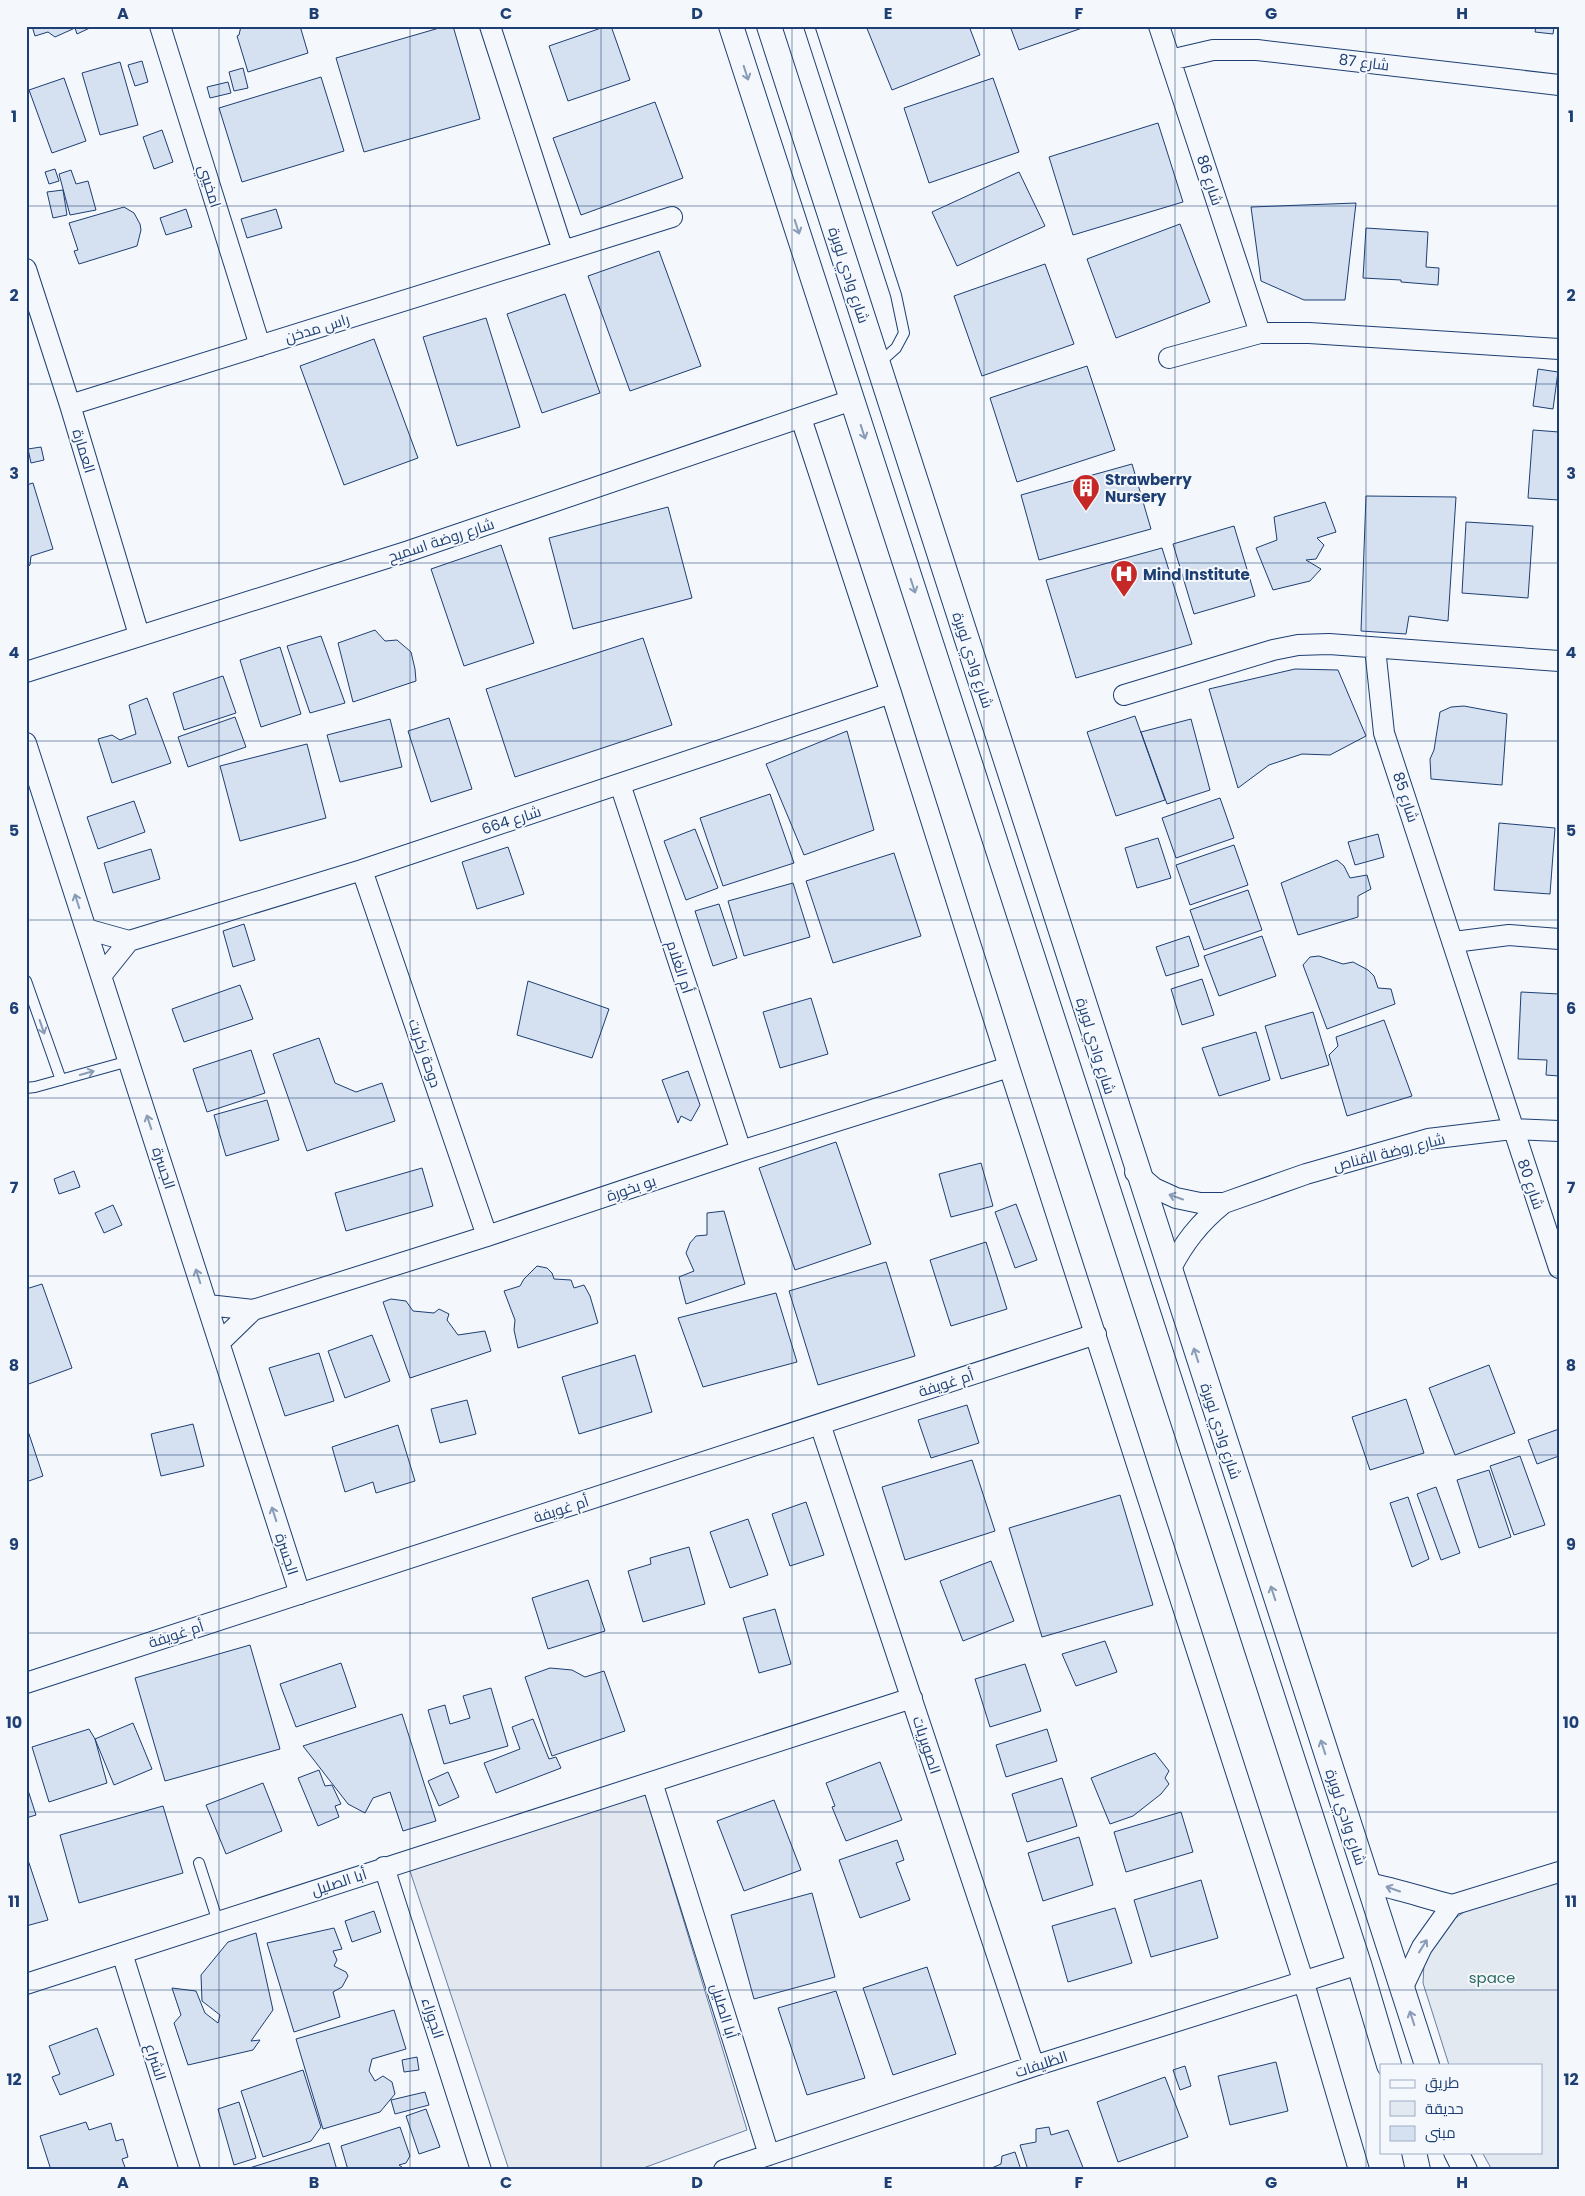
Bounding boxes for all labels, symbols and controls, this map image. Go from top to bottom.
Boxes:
text: A [117,2,129,25]
text: B [309,2,319,25]
text: C [500,2,512,25]
text: D [691,2,703,25]
text: E [884,2,892,25]
text: F [1075,2,1084,25]
text: G [1265,2,1277,25]
text: H [1456,2,1468,25]
street label: شارع 87 [1337,48,1390,77]
one-way arrow [742,64,752,80]
text: 1 [11,105,17,128]
text: 1 [1568,105,1574,128]
street label: شارع 86 [1191,152,1228,208]
street label: امخيبي [192,162,226,211]
one-way arrow [792,219,802,235]
street label: شارع وادي لوبرة [822,224,874,326]
text: 2 [9,284,19,307]
text: 2 [1566,284,1576,307]
street label: راس مدخن [282,308,352,348]
one-way arrow [858,423,868,439]
street label: العمارة [67,426,101,476]
text: 3 [9,462,19,485]
text: 3 [1566,462,1576,485]
place label: Strawberry Nursery [1105,469,1192,507]
building icon: Strawberry Nursery [1071,473,1101,512]
street label: شارع روضة اسميح [385,513,497,568]
hospital icon: Mind Institute [1109,559,1139,598]
place label: Mind Institute [1143,564,1250,585]
one-way arrow [909,578,918,594]
street label: شارع وادي لوبرة [946,609,998,711]
text: 4 [9,641,20,664]
text: 4 [1566,641,1577,664]
street label: شارع 85 [1387,769,1424,825]
street label: شارع 664 [478,801,544,840]
text: 5 [9,819,19,842]
text: 5 [1566,819,1576,842]
one-way arrow [71,893,81,909]
street label: أم الغلام [662,938,698,996]
street label: شارع وادي لوبرة [1069,995,1121,1097]
text: 6 [9,997,19,1020]
text: 6 [1566,997,1576,1020]
street label: دوحة زكريت [403,1016,447,1090]
one-way arrow [38,1019,47,1034]
one-way arrow [79,1067,95,1077]
one-way arrow [143,1114,153,1130]
street label: شارع روضة القناص [1331,1128,1447,1177]
street label: الجسرة [147,1144,181,1192]
street label: شارع 80 [1512,1156,1549,1212]
street label: بو بخورة [603,1170,659,1206]
text: 7 [10,1176,19,1199]
text: 7 [1567,1176,1576,1199]
one-way arrow [1169,1192,1184,1201]
one-way arrow [193,1269,203,1285]
one-way arrow [1191,1348,1200,1363]
text: 8 [9,1354,19,1377]
text: 8 [1566,1354,1576,1377]
street label: أم غويفة [916,1364,976,1402]
street label: شارع وادي لوبرة [1194,1380,1246,1482]
street label: أم غويفة [531,1490,591,1528]
one-way arrow [269,1507,279,1523]
street label: الجسرة [270,1530,304,1578]
text: 9 [9,1533,19,1556]
text: 9 [1566,1533,1576,1556]
one-way arrow [1268,1586,1277,1601]
street label: أم غويفة [146,1615,206,1653]
text: 10 [6,1711,22,1734]
text: 10 [1563,1711,1579,1734]
street label: الصويريات [908,1713,946,1777]
one-way arrow [1318,1740,1328,1756]
street label: شارع وادي لوبرة [1319,1766,1371,1868]
street label: أبا الصليل [309,1863,369,1901]
one-way arrow [1386,1884,1401,1893]
text: 11 [8,1890,20,1913]
text: 11 [1565,1890,1577,1913]
one-way arrow [1419,1939,1429,1953]
park label: space [1469,1967,1515,1988]
street label: أبا الصليل [706,1981,742,2041]
street label: الجوزاء [417,1995,449,2041]
one-way arrow [1406,2011,1416,2027]
street label: الشراع [139,2041,172,2083]
street label: الظليفات [1012,2046,1070,2082]
legend [1380,2064,1542,2154]
text: 12 [6,2068,22,2091]
text: 12 [1563,2068,1579,2091]
text: طريق [1425,2072,1459,2093]
text: حديقة [1425,2098,1464,2119]
text: مبنى [1425,2122,1456,2143]
text: A [117,2171,129,2194]
text: B [309,2171,319,2194]
text: C [500,2171,512,2194]
text: D [691,2171,703,2194]
text: E [884,2171,892,2194]
text: F [1075,2171,1084,2194]
text: G [1265,2171,1277,2194]
text: H [1456,2171,1468,2194]

